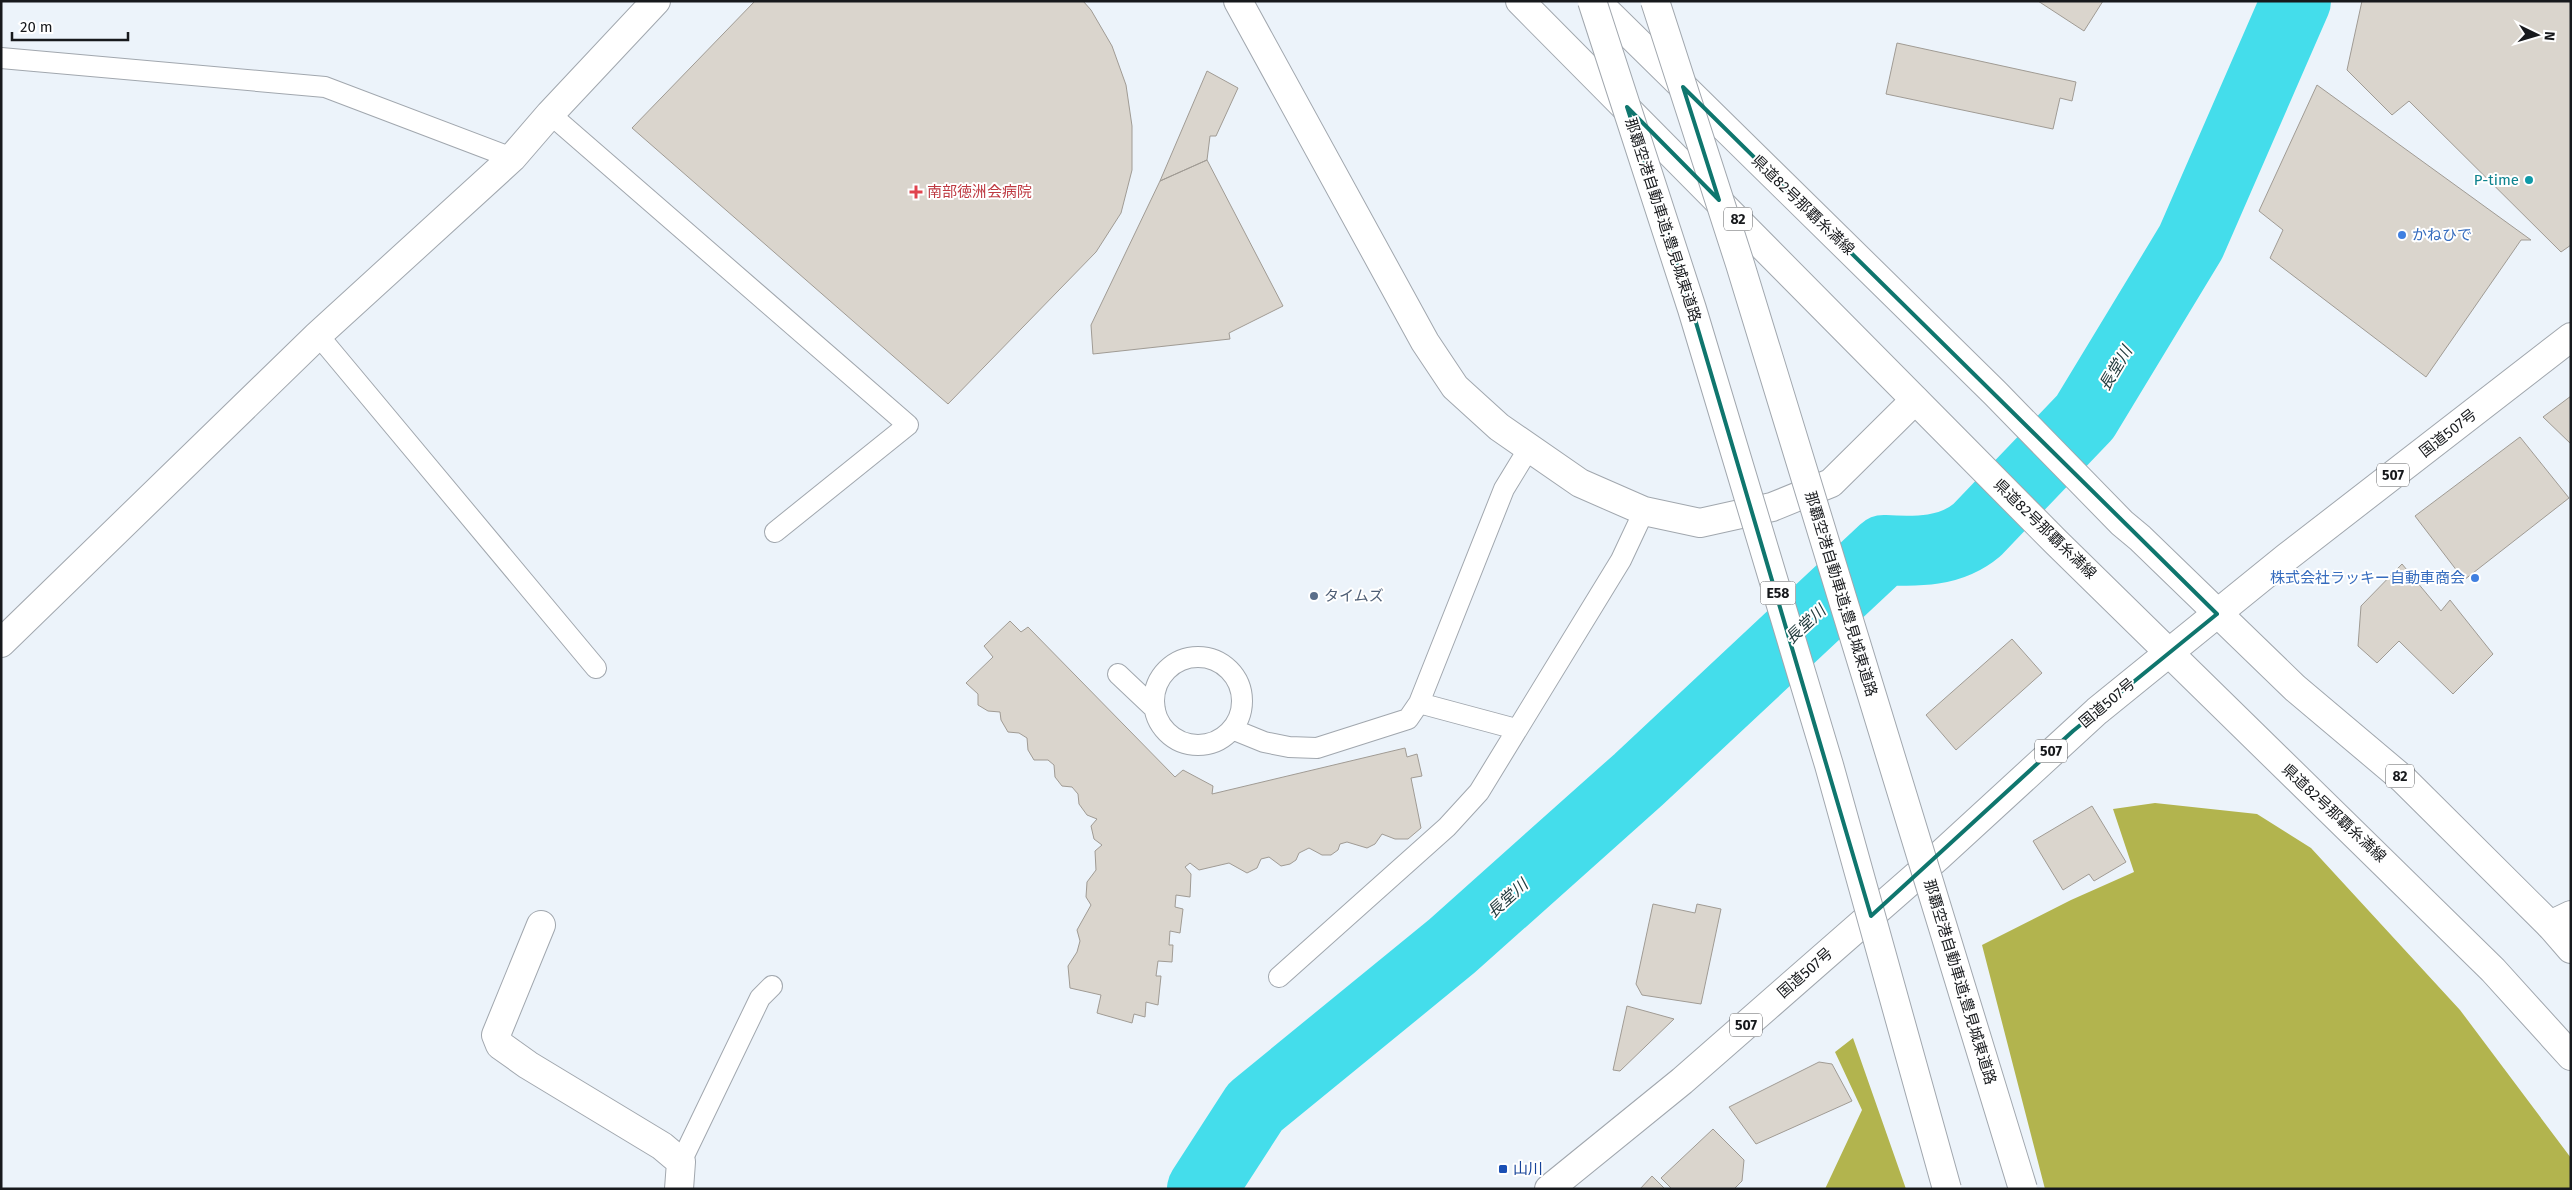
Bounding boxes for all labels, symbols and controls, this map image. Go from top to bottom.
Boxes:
scale bar [12,10,129,42]
north arrow [2512,10,2562,60]
text: 20 m [20,18,53,36]
text: N [2541,31,2558,41]
street label: 那覇空港自動車道;豊見城東道路 [1621,116,1705,324]
street label: 県道82号那覇糸満線 [1748,151,1858,259]
place label: P-time [2474,171,2519,189]
marker: P-time [2523,174,2535,186]
place label: 南部徳洲会病院 [927,183,1032,201]
marker: 南部徳洲会病院 [909,185,923,199]
road number: 82 [1724,208,1752,230]
place label: かねひで [2412,226,2472,244]
marker: かねひで [2396,229,2408,241]
water label: 長堂川 [2095,341,2137,394]
street label: 国道507号 [2416,405,2480,461]
road number: 507 [2377,464,2409,486]
street label: 県道82号那覇糸満線 [1990,475,2100,583]
street label: 那覇空港自動車道;豊見城東道路 [1801,489,1881,699]
place label: 株式会社ラッキー自動車商会 [2270,569,2465,587]
marker: 株式会社ラッキー自動車商会 [2469,572,2481,584]
road number: E58 [1760,582,1796,604]
place label: タイムズ [1324,587,1384,605]
marker: タイムズ [1308,590,1320,602]
water label: 長堂川 [1781,600,1831,648]
street label: 国道507号 [2075,674,2139,732]
road number: 507 [2035,739,2067,762]
street label: 県道82号那覇糸満線 [2278,760,2390,866]
road number: 82 [2386,764,2414,788]
water label: 長堂川 [1483,874,1533,921]
street label: 那覇空港自動車道;豊見城東道路 [1920,877,2000,1087]
street label: 国道507号 [1774,944,1836,1002]
road number: 507 [1730,1014,1762,1036]
place label: 山川 [1513,1160,1543,1178]
marker: 山川 [1497,1163,1509,1175]

